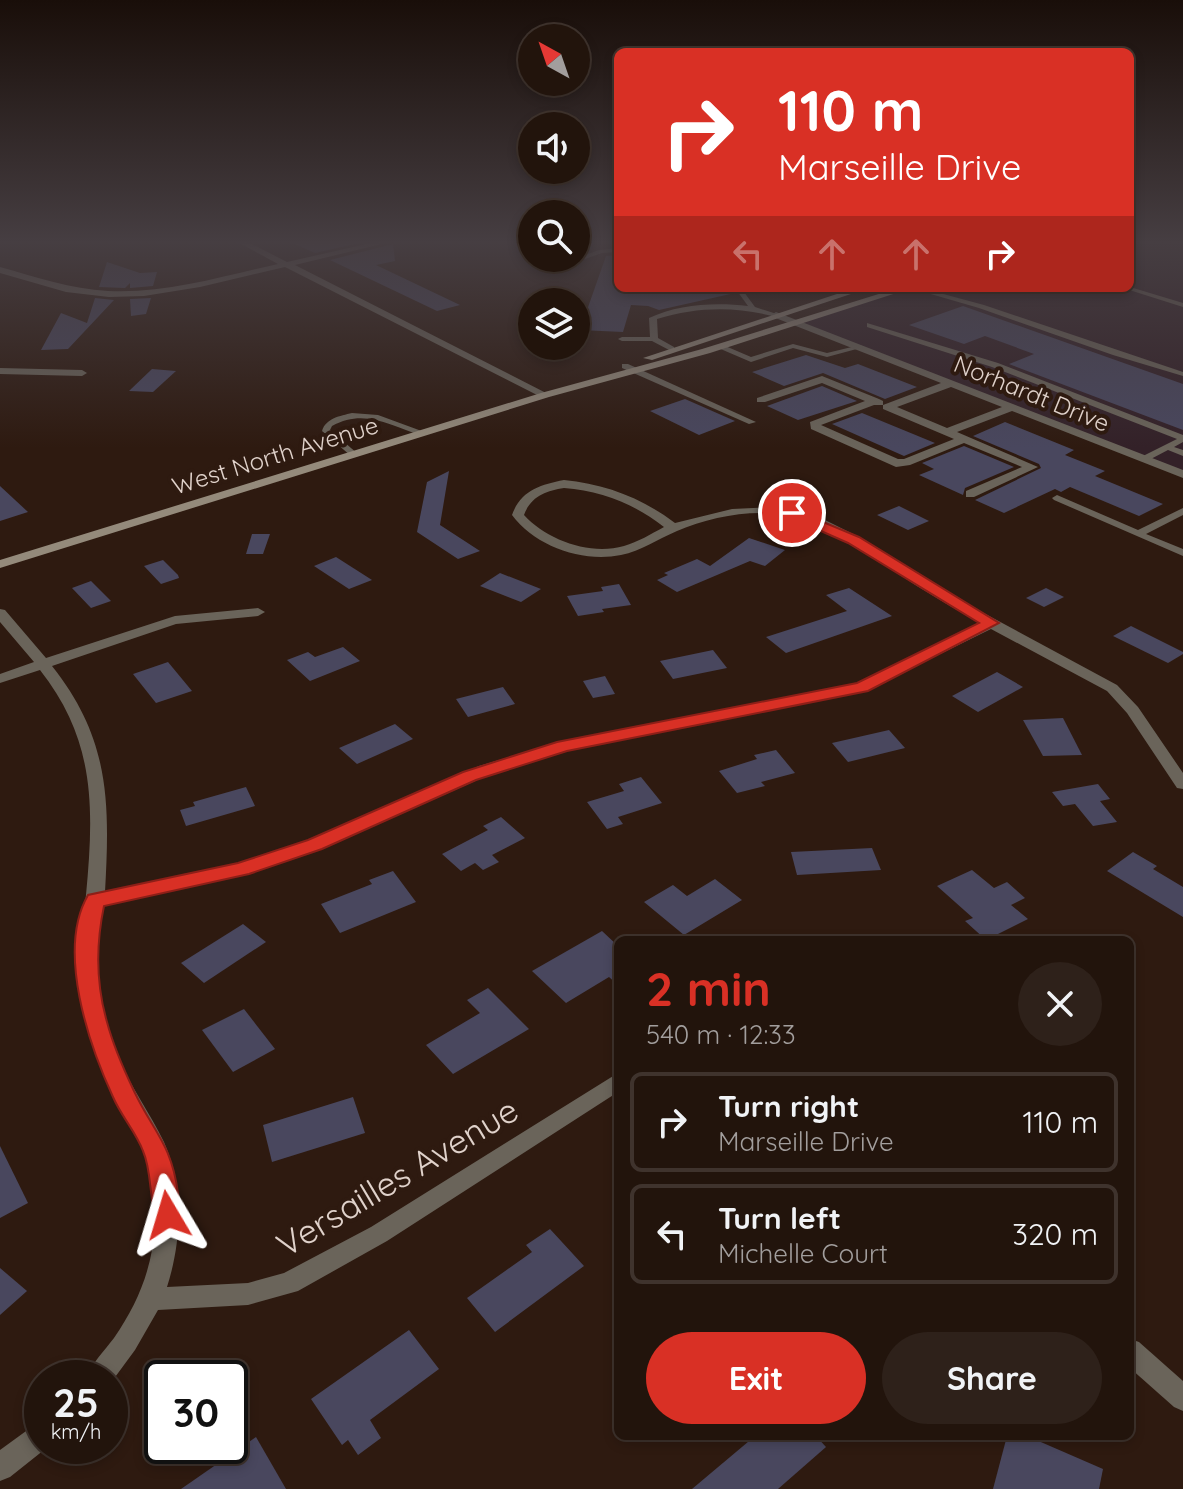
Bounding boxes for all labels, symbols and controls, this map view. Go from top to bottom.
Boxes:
north arrow [518,24,590,96]
map controls [518,24,590,360]
text: 110 m [778,75,923,145]
icon: right [646,80,750,184]
button: sound [518,112,590,184]
text: Marseille Drive [778,144,1021,189]
button: search [518,200,590,272]
icon: left [726,232,770,276]
icon: ahead [810,232,854,276]
icon: ahead [894,232,938,276]
icon: right [978,232,1022,276]
button: layers [518,288,590,360]
street label: Norhardt Drive [950,348,1114,438]
street label: West North Avenue [168,409,382,501]
pin [758,479,826,547]
icon: arrive [770,491,814,535]
text: 2 min [646,958,771,1018]
button: close [1018,962,1102,1046]
text: 540 m · 12:33 [646,1018,796,1051]
text: Turn right [718,1087,859,1125]
street label: Versailles Avenue [268,1088,526,1266]
icon: right [650,1100,694,1144]
text: 110 m [1022,1103,1098,1141]
text: Marseille Drive [718,1125,894,1158]
position arrow [126,1173,210,1257]
text: Turn left [718,1199,841,1237]
icon: left [650,1212,694,1256]
text: 320 m [1012,1215,1098,1253]
text: Michelle Court [718,1237,888,1270]
button: Exit [646,1332,866,1424]
button: Share [882,1332,1102,1424]
speed limit sign: 30 [144,1360,248,1464]
text: 25 [53,1377,99,1427]
text: km/h [51,1419,101,1444]

